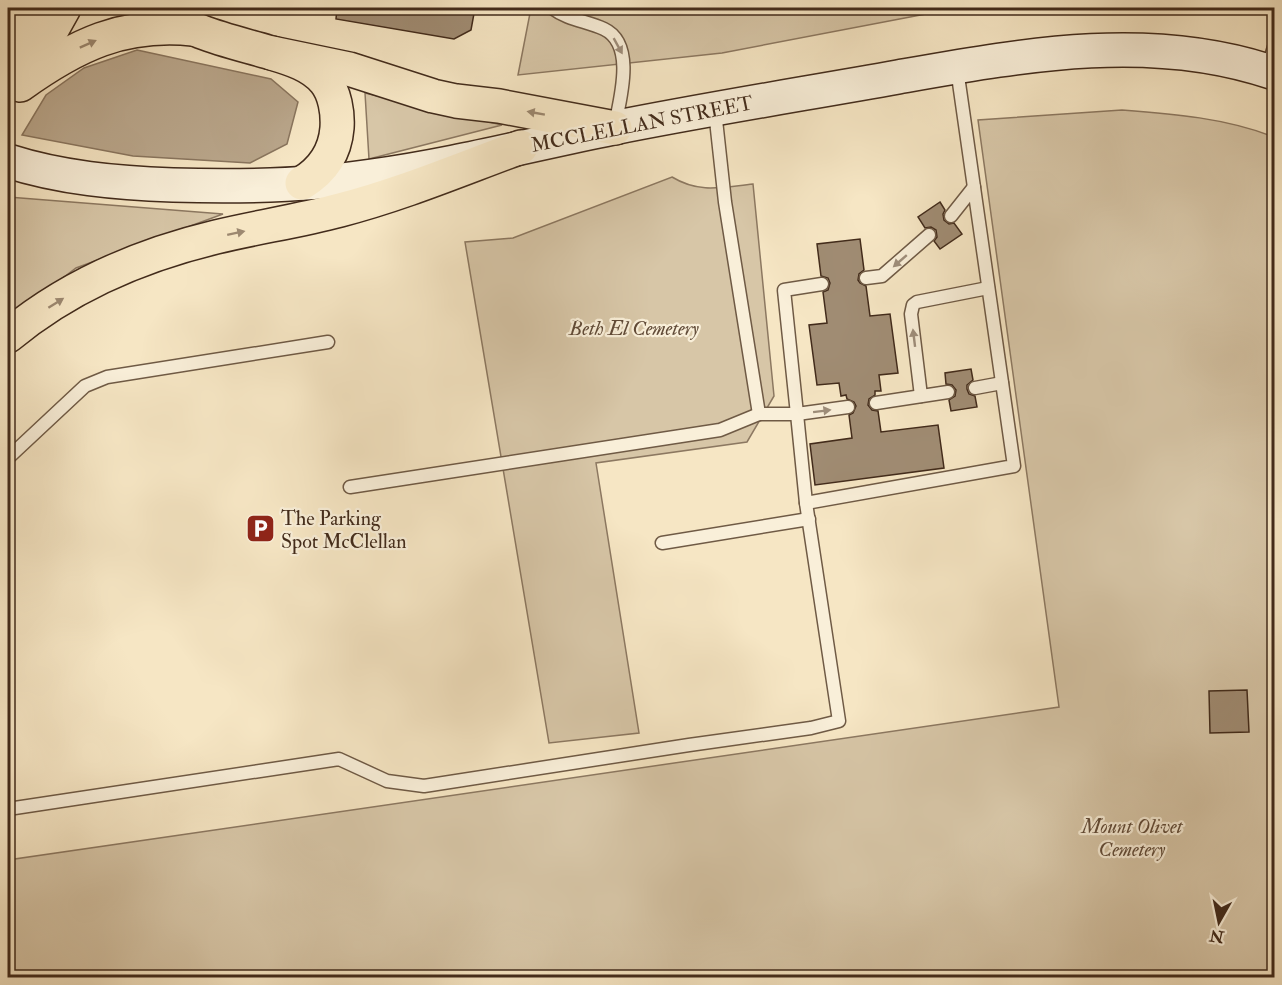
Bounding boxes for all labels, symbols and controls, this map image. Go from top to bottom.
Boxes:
one-way arrow [613,38,623,55]
one-way arrow [80,39,98,49]
street label: MCCLELLAN STREET [529,90,755,158]
one-way arrow [527,108,546,117]
one-way arrow [227,227,245,237]
one-way arrow [892,254,908,267]
one-way arrow [48,298,64,309]
park label: Beth El Cemetery [568,316,699,341]
one-way arrow [909,328,918,347]
one-way arrow [813,406,832,415]
place label: The Parking Spot McClellan [281,506,406,555]
parking icon: The Parking Spot McClellan [244,513,276,545]
park label: Mount Olivet Cemetery [1080,814,1184,862]
north arrow [1189,892,1249,952]
text: N [1208,925,1226,947]

